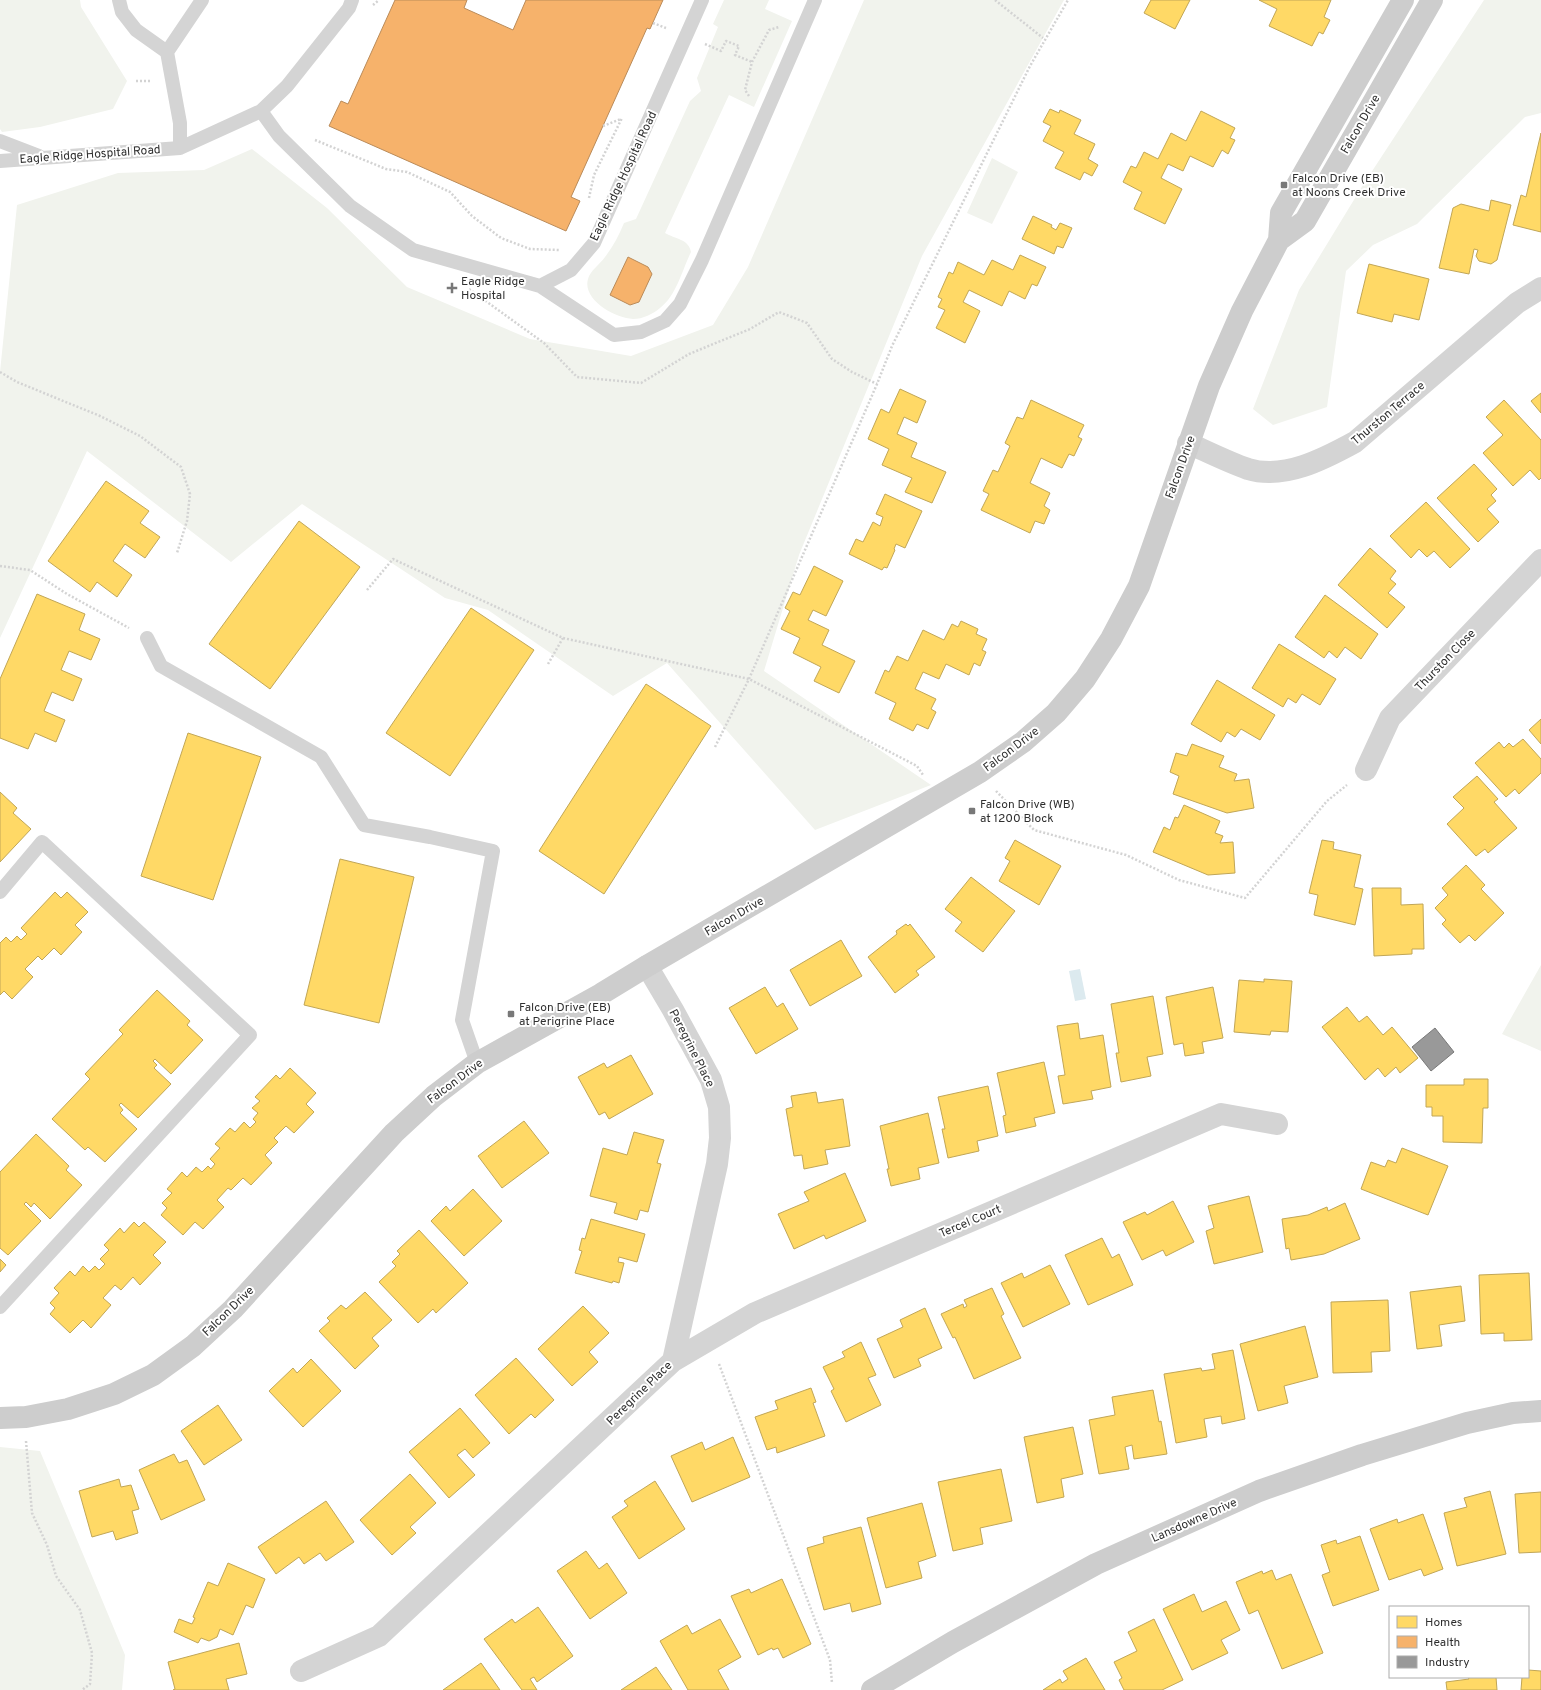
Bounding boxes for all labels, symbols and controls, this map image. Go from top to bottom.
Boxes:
street label: Falcon Drive [1337,92,1384,157]
street label: Eagle Ridge Hospital Road [587,109,661,244]
street label: Eagle Ridge Hospital Road [19,142,161,168]
place label: Falcon Drive (EB) at Noons Creek Drive [1292,171,1406,201]
marker: Falcon Drive (EB) at Noons Creek Drive [1279,180,1289,190]
place label: Eagle Ridge Hospital [461,274,525,304]
marker: Eagle Ridge Hospital [446,282,458,294]
street label: Thurston Terrace [1349,378,1429,449]
street label: Falcon Drive [1162,434,1200,501]
street label: Thurston Close [1412,626,1480,695]
street label: Falcon Drive [980,724,1043,776]
place label: Falcon Drive (WB) at 1200 Block [980,797,1075,827]
marker: Falcon Drive (WB) at 1200 Block [967,806,977,816]
street label: Falcon Drive [702,893,767,940]
place label: Falcon Drive (EB) at Perigrine Place [519,1000,615,1030]
street label: Peregrine Place [665,1007,718,1090]
marker: Falcon Drive (EB) at Perigrine Place [506,1009,516,1019]
street label: Falcon Drive [424,1056,487,1108]
street label: Tercel Court [937,1202,1004,1242]
street label: Falcon Drive [199,1283,258,1340]
street label: Peregrine Place [603,1358,676,1429]
street label: Lansdowne Drive [1149,1495,1240,1547]
legend [1389,1606,1529,1678]
text: Homes [1425,1615,1462,1631]
text: Health [1425,1635,1460,1651]
text: Industry [1425,1655,1470,1671]

